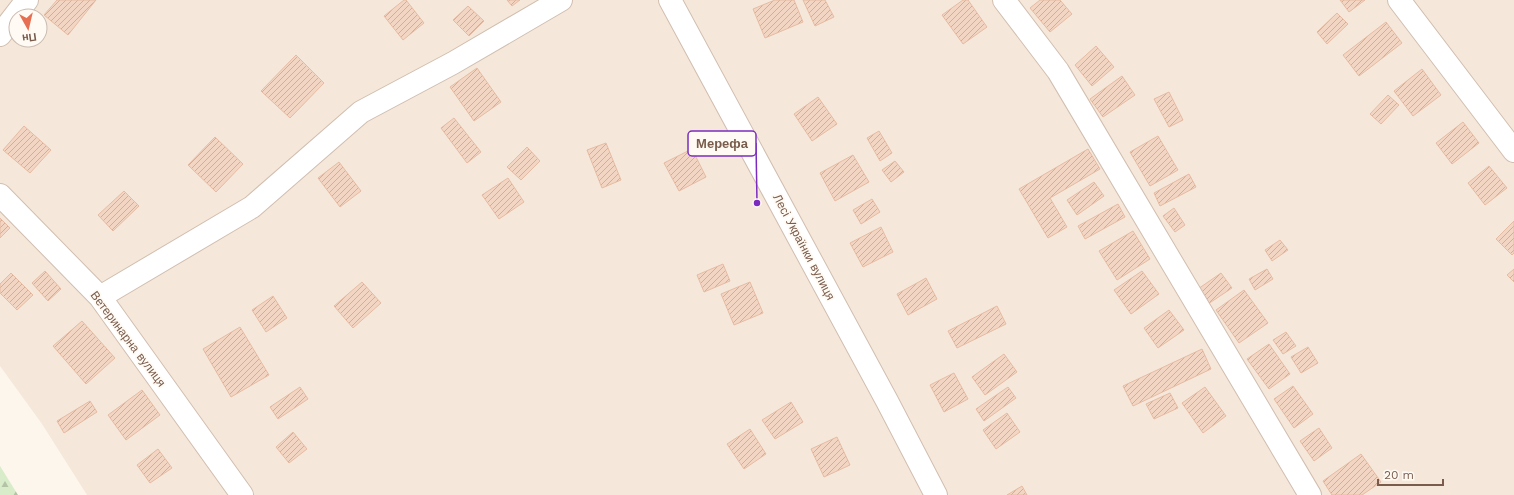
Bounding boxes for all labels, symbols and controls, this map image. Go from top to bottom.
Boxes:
north arrow [8,8,48,48]
text: Пн [21,30,37,45]
callout: Мерефа [688,131,756,156]
text: Мерефа [696,136,749,151]
street label: Лесі Українки вулиця [770,192,838,302]
street label: Ветеринарна вулиця [88,288,168,390]
scale bar [1378,461,1443,487]
text: 20 m [1384,468,1414,482]

